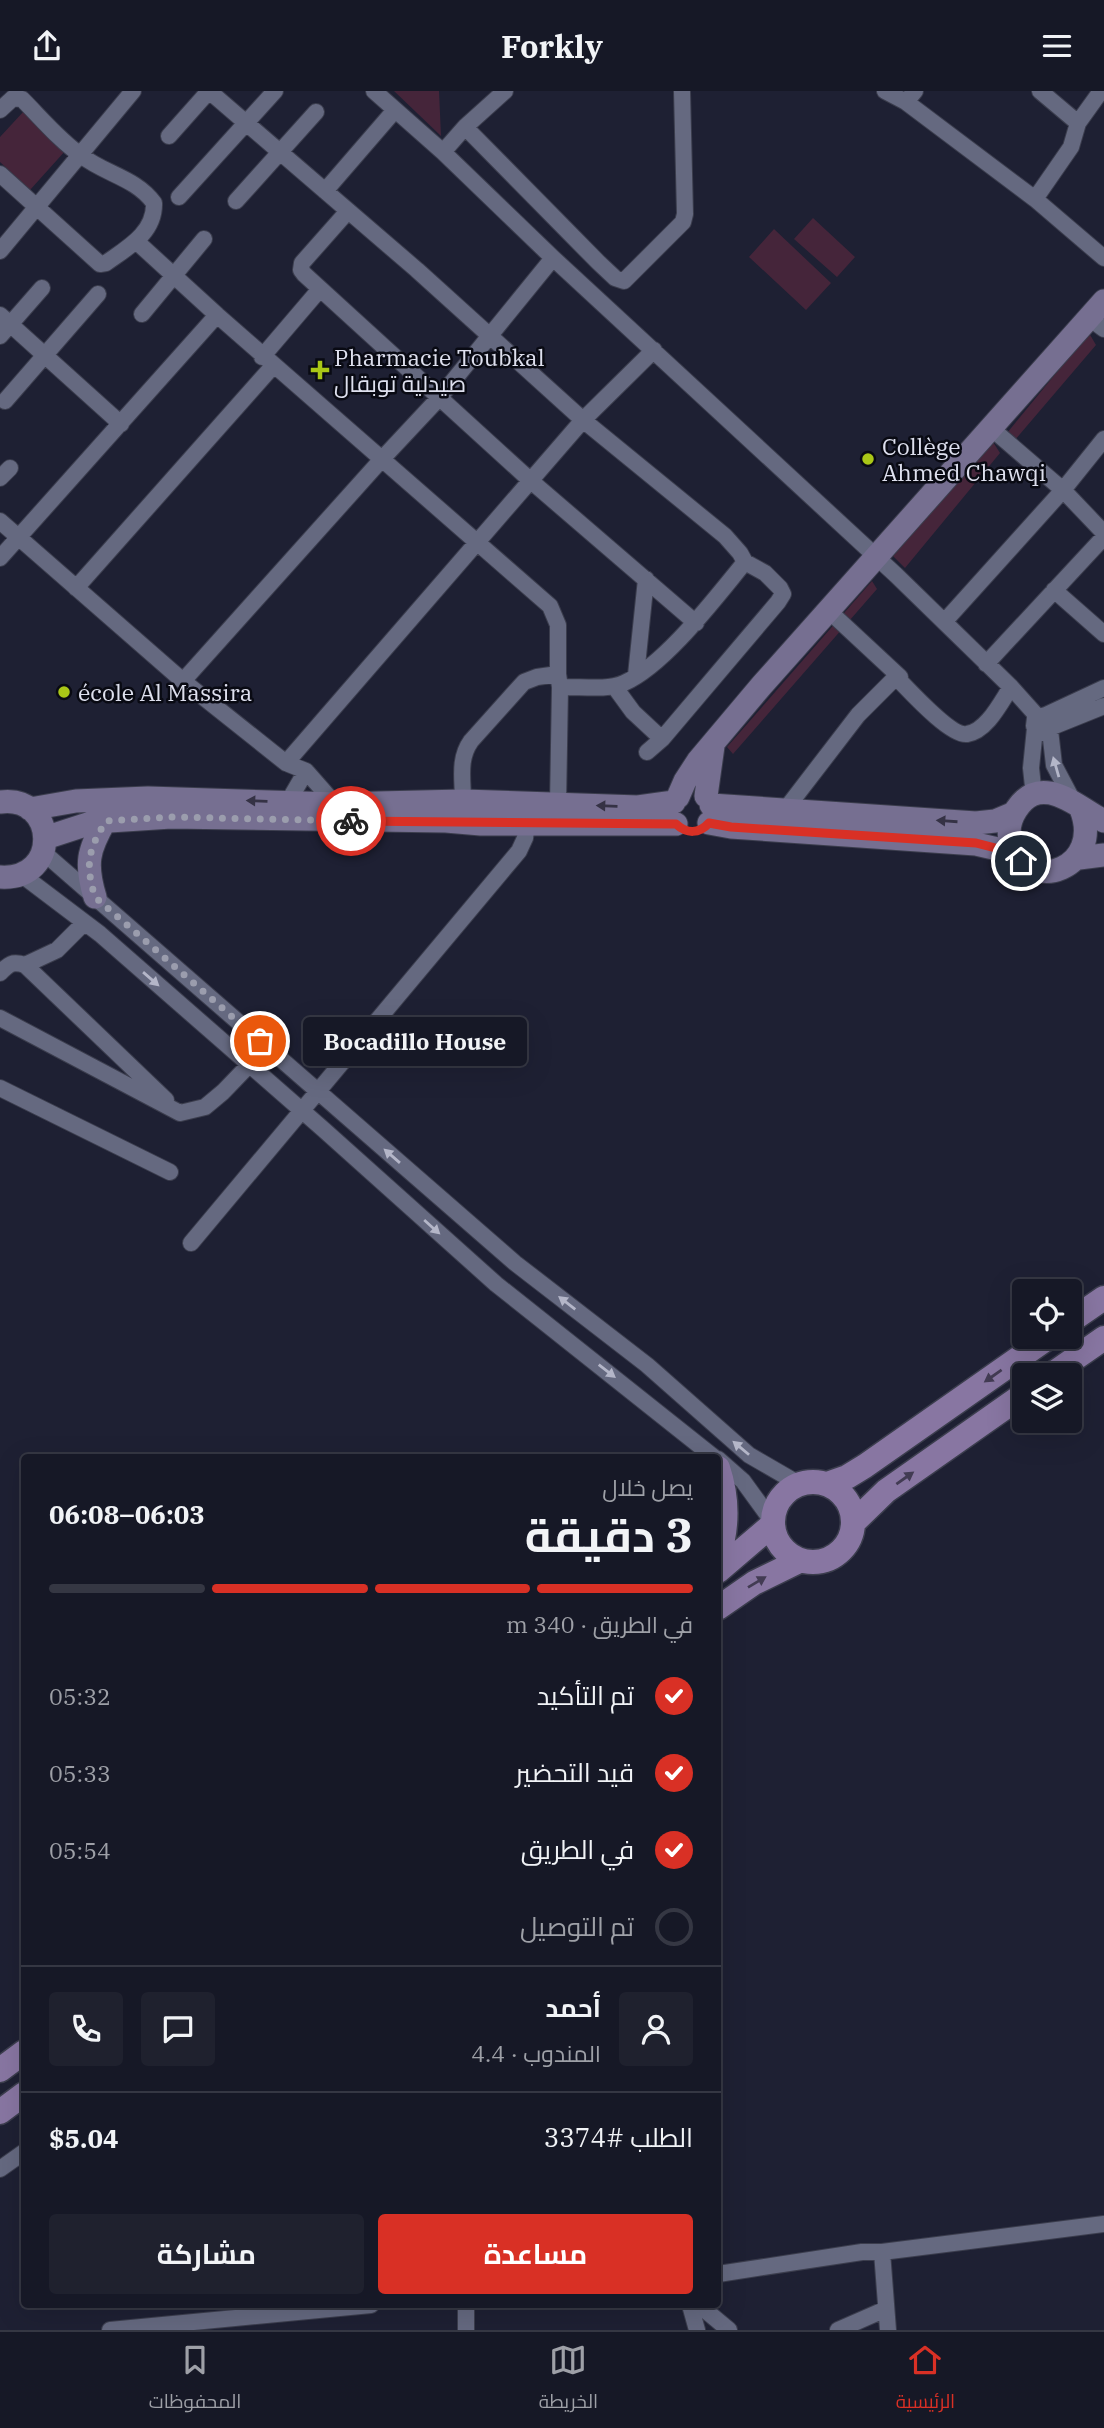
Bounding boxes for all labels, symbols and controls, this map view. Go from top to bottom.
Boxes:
text: Forkly [501,25,603,67]
icon: share [28,27,66,65]
icon: menu [1038,27,1076,65]
place label: Pharmacie Toubkal صيدلية توبقال [334,342,545,398]
marker: Pharmacie Toubkal صيدلية توبقال [312,362,328,378]
place label: Collège Ahmed Chawqi [882,431,1046,487]
marker: Collège Ahmed Chawqi [860,451,876,467]
place label: école Al Massira [78,677,252,707]
marker: école Al Massira [56,684,72,700]
one-way arrow [1051,756,1061,777]
courier [316,786,386,856]
one-way arrow [245,796,267,807]
one-way arrow [595,800,617,811]
icon: bike [332,802,370,840]
one-way arrow [936,815,958,826]
pin [991,831,1051,891]
icon: home [1002,842,1040,880]
one-way arrow [142,971,160,987]
pin [230,1011,290,1071]
callout: Bocadillo House [302,1017,526,1065]
icon: bag [241,1022,279,1060]
text: Bocadillo House [324,1026,506,1056]
one-way arrow [384,1149,401,1165]
one-way arrow [423,1218,440,1234]
map controls [1012,1279,1082,1433]
button: locate [1012,1279,1082,1349]
one-way arrow [558,1295,576,1310]
button: layers [1012,1363,1082,1433]
one-way arrow [598,1364,616,1379]
one-way arrow [984,1369,1002,1383]
one-way arrow [733,1441,750,1456]
one-way arrow [896,1471,914,1485]
text: يصل خلال [602,1472,693,1502]
text: 06:03–06:08 [49,1497,205,1531]
text: 3 دقيقة [525,1505,693,1565]
one-way arrow [747,1576,767,1589]
text: في الطريق · 340 m [506,1609,693,1639]
icon: check [655,1677,693,1715]
text: تم التأكيد [537,1678,634,1712]
text: 05:32 [49,1681,111,1711]
icon: check [655,1754,693,1792]
text: قيد التحضير [516,1755,634,1789]
text: 05:33 [49,1758,111,1788]
icon: check [655,1831,693,1869]
text: في الطريق [521,1832,634,1866]
text: 05:54 [49,1835,111,1865]
text: تم التوصيل [520,1909,634,1943]
text: أحمد [545,1990,601,2024]
button: phone [49,1992,123,2066]
button: chat [141,1992,215,2066]
button: person [619,1992,693,2066]
text: المندوب · 4.4 [471,2038,601,2068]
text: الطلب #3374 [544,2120,693,2154]
text: $5.04 [49,2121,119,2155]
button: مشاركة [49,2214,364,2294]
button: مساعدة [378,2214,693,2294]
tab: المحفوظات [149,2341,241,2419]
tab: الخريطة [539,2341,598,2419]
tab: الرئيسية [896,2341,955,2419]

